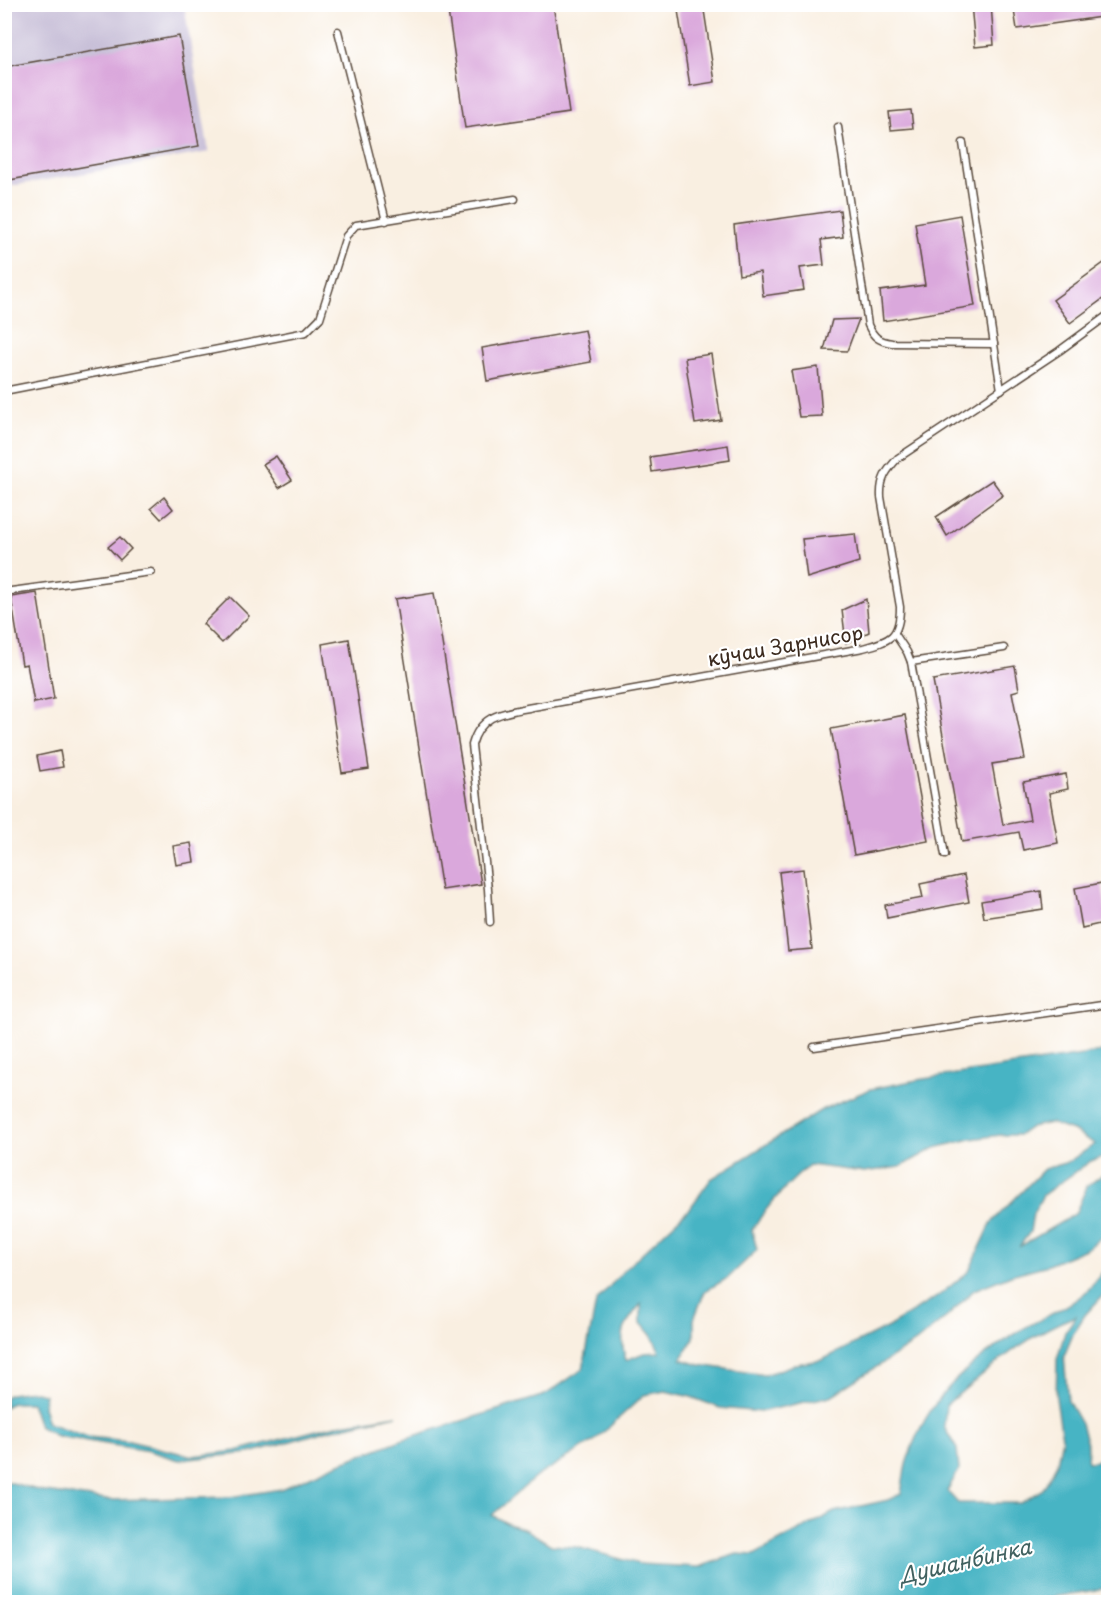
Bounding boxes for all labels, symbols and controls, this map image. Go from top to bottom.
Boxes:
street label: кӯчаи Зарнисор [705,617,865,673]
water label: Душанбинка [894,1529,1035,1591]

